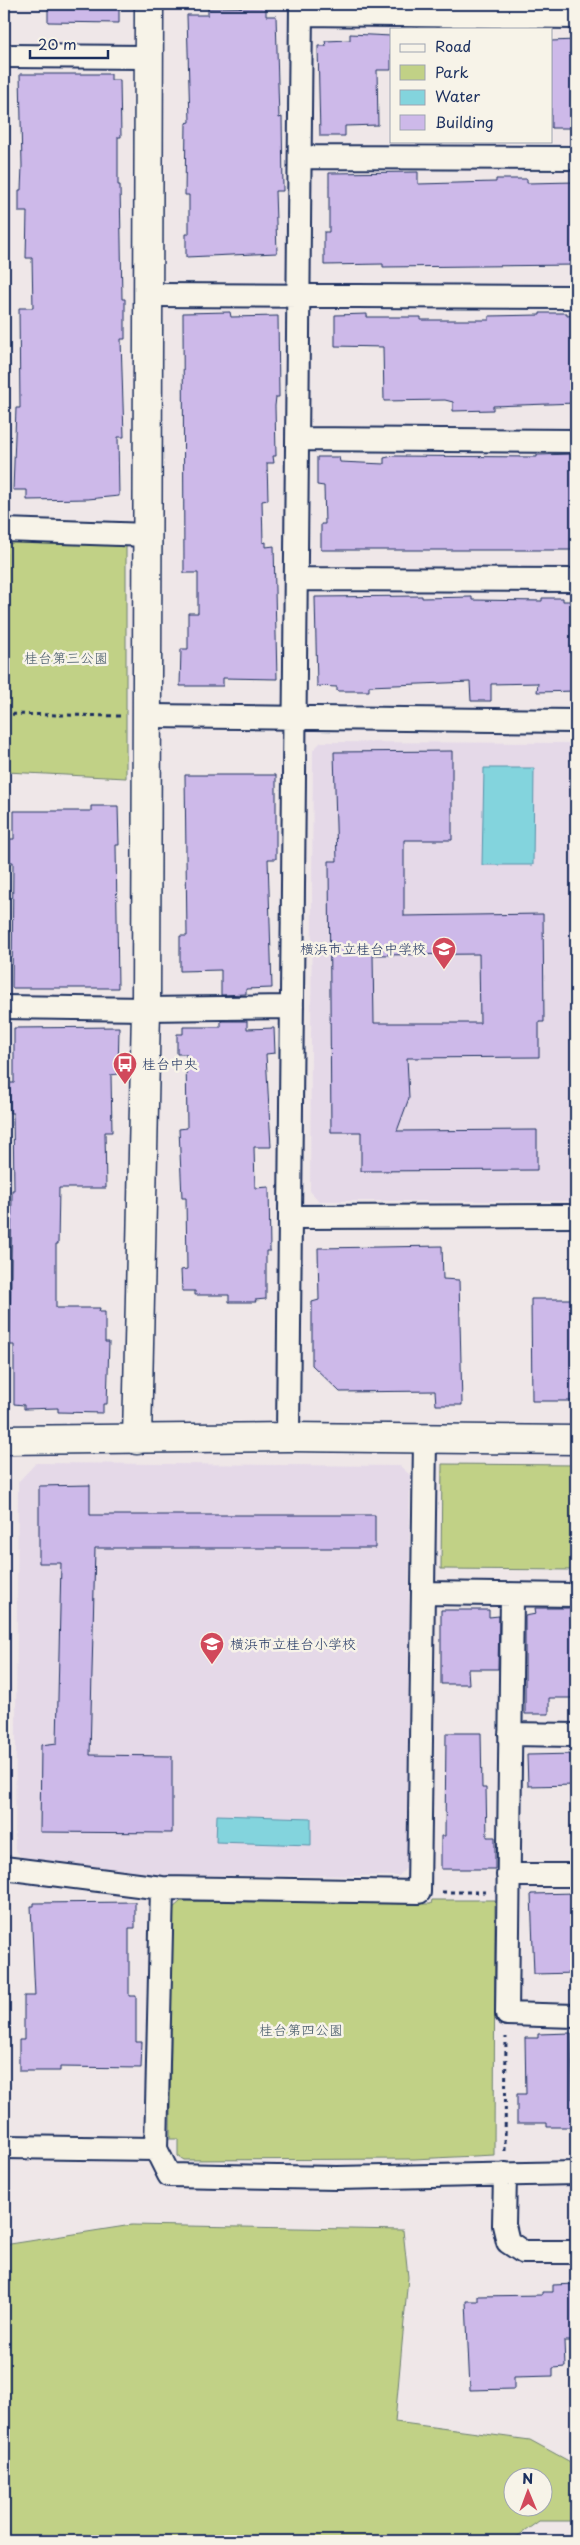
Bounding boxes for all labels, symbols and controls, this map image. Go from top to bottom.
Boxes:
scale bar [30,28,108,60]
legend [390,28,552,142]
text: 20 m [38,32,77,55]
text: Road [435,34,471,57]
text: Park [435,60,469,83]
text: Water [435,84,480,107]
text: Building [435,110,494,133]
park label: 桂台第三公園 [24,647,108,668]
school or university icon: 横浜市立桂台中学校 [431,936,457,970]
place label: 横浜市立桂台中学校 [300,938,426,959]
bus stop icon: 桂台中央 [112,1051,138,1085]
place label: 桂台中央 [142,1053,198,1074]
school or university icon: 横浜市立桂台小学校 [199,1631,225,1665]
place label: 横浜市立桂台小学校 [230,1633,356,1654]
park label: 桂台第四公園 [259,2019,343,2040]
north arrow [502,2468,552,2518]
text: N [522,2468,533,2489]

